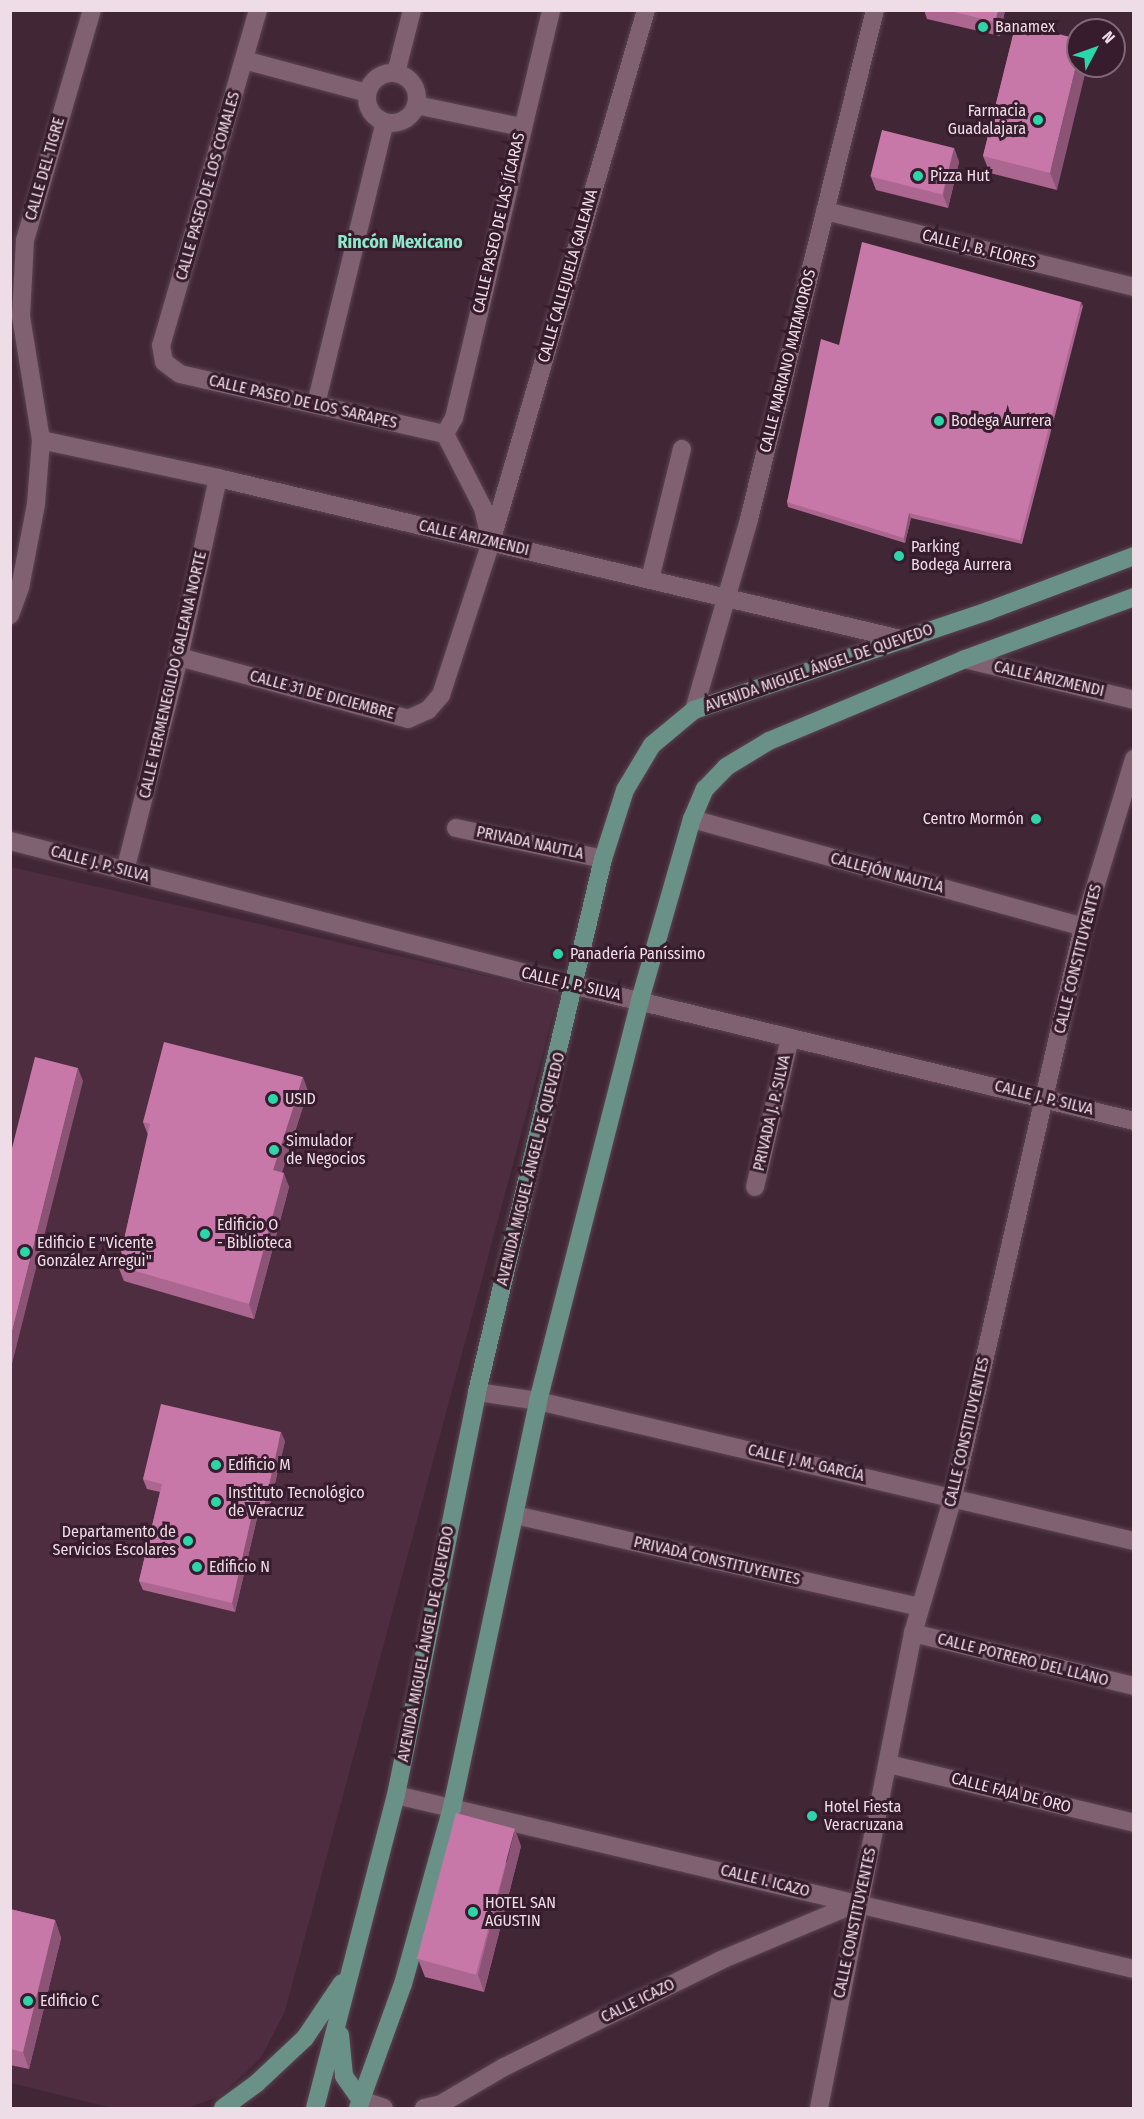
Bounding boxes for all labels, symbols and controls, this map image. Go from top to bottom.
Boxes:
place label: Banamex [995,17,1055,37]
north arrow [1066,18,1126,78]
marker: Banamex [976,20,990,34]
text: N [1098,27,1119,47]
street label: CALLE PASEO DE LOS COMALES [172,89,244,283]
place label: Farmacia Guadalajara [948,101,1026,139]
marker: Farmacia Guadalajara [1031,113,1045,127]
street label: CALLE DEL TIGRE [21,115,69,223]
street label: CALLE PASEO DE LAS JÍCARAS [469,131,529,315]
place label: Pizza Hut [930,166,990,186]
marker: Pizza Hut [911,169,925,183]
street label: CALLE CALLEJUELA GALEANA [534,187,602,365]
street label: CALLE J. B. FLORES [920,226,1038,272]
district label: Rincón Mexicano [337,231,463,253]
street label: CALLE MARIANO MATAMOROS [756,267,820,455]
street label: CALLE PASEO DE LOS SARAPES [207,371,399,433]
place label: Bodega Aurrera [951,411,1052,431]
marker: Bodega Aurrera [932,414,946,428]
street label: CALLE ARIZMENDI [417,516,531,560]
place label: Parking Bodega Aurrera [911,537,1012,575]
marker: Parking Bodega Aurrera [892,549,906,563]
street label: CALLE HERMENEGILDO GALEANA NORTE [135,550,211,800]
street label: AVENIDA MIGUEL ÁNGEL DE QUEVEDO [703,620,935,716]
street label: CALLE ARIZMENDI [992,657,1106,701]
street label: CALLE 31 DE DICIEMBRE [248,666,396,724]
place label: Centro Mormón [923,809,1024,829]
marker: Centro Mormón [1029,812,1043,826]
street label: PRIVADA NAUTLA [475,822,585,864]
street label: CALLE J. P. SILVA [48,842,152,886]
street label: CALLEJÓN NAUTLA [828,849,946,897]
street label: CALLE CONSTITUYENTES [1050,882,1106,1036]
place label: Panadería Paníssimo [570,944,705,964]
marker: Panadería Paníssimo [551,947,565,961]
street label: CALLE J. P. SILVA [519,963,623,1005]
street label: AVENIDA MIGUEL ÁNGEL DE QUEVEDO [493,1050,569,1288]
street label: PRIVADA J. P. SILVA [749,1053,795,1173]
street label: CALLE J. P. SILVA [992,1076,1096,1120]
place label: USID [285,1089,316,1109]
marker: USID [266,1092,280,1106]
place label: Simulador de Negocios [286,1131,366,1169]
marker: Simulador de Negocios [267,1143,281,1157]
place label: Edificio O - Biblioteca [217,1215,292,1253]
marker: Edificio O - Biblioteca [198,1227,212,1241]
place label: Edificio E "Vicente González Arregui" [37,1233,154,1271]
marker: Edificio E "Vicente González Arregui" [18,1245,32,1259]
street label: CALLE CONSTITUYENTES [940,1355,994,1509]
street label: CALLE J. M. GARCÍA [746,1440,866,1486]
place label: Edificio M [228,1455,291,1475]
marker: Edificio M [209,1458,223,1472]
place label: Instituto Tecnológico de Veracruz [228,1483,365,1521]
marker: Instituto Tecnológico de Veracruz [209,1495,223,1509]
place label: Departamento de Servicios Escolares [52,1522,176,1560]
street label: AVENIDA MIGUEL ÁNGEL DE QUEVEDO [394,1525,458,1763]
street label: PRIVADA CONSTITUYENTES [632,1532,802,1590]
marker: Departamento de Servicios Escolares [181,1534,195,1548]
place label: Edificio N [209,1557,270,1577]
marker: Edificio N [190,1560,204,1574]
street label: CALLE POTRERO DEL LLANO [935,1629,1111,1691]
street label: CALLE FAJA DE ORO [949,1769,1073,1817]
place label: Hotel Fiesta Veracruzana [824,1797,904,1835]
marker: Hotel Fiesta Veracruzana [805,1809,819,1823]
street label: CALLE CONSTITUYENTES [830,1846,880,2000]
street label: CALLE I. ICAZO [718,1861,812,1901]
place label: HOTEL SAN AGUSTIN [485,1893,556,1931]
marker: HOTEL SAN AGUSTIN [466,1905,480,1919]
street label: CALLE ICAZO [598,1975,678,2027]
place label: Edificio C [40,1991,99,2011]
marker: Edificio C [21,1994,35,2008]

